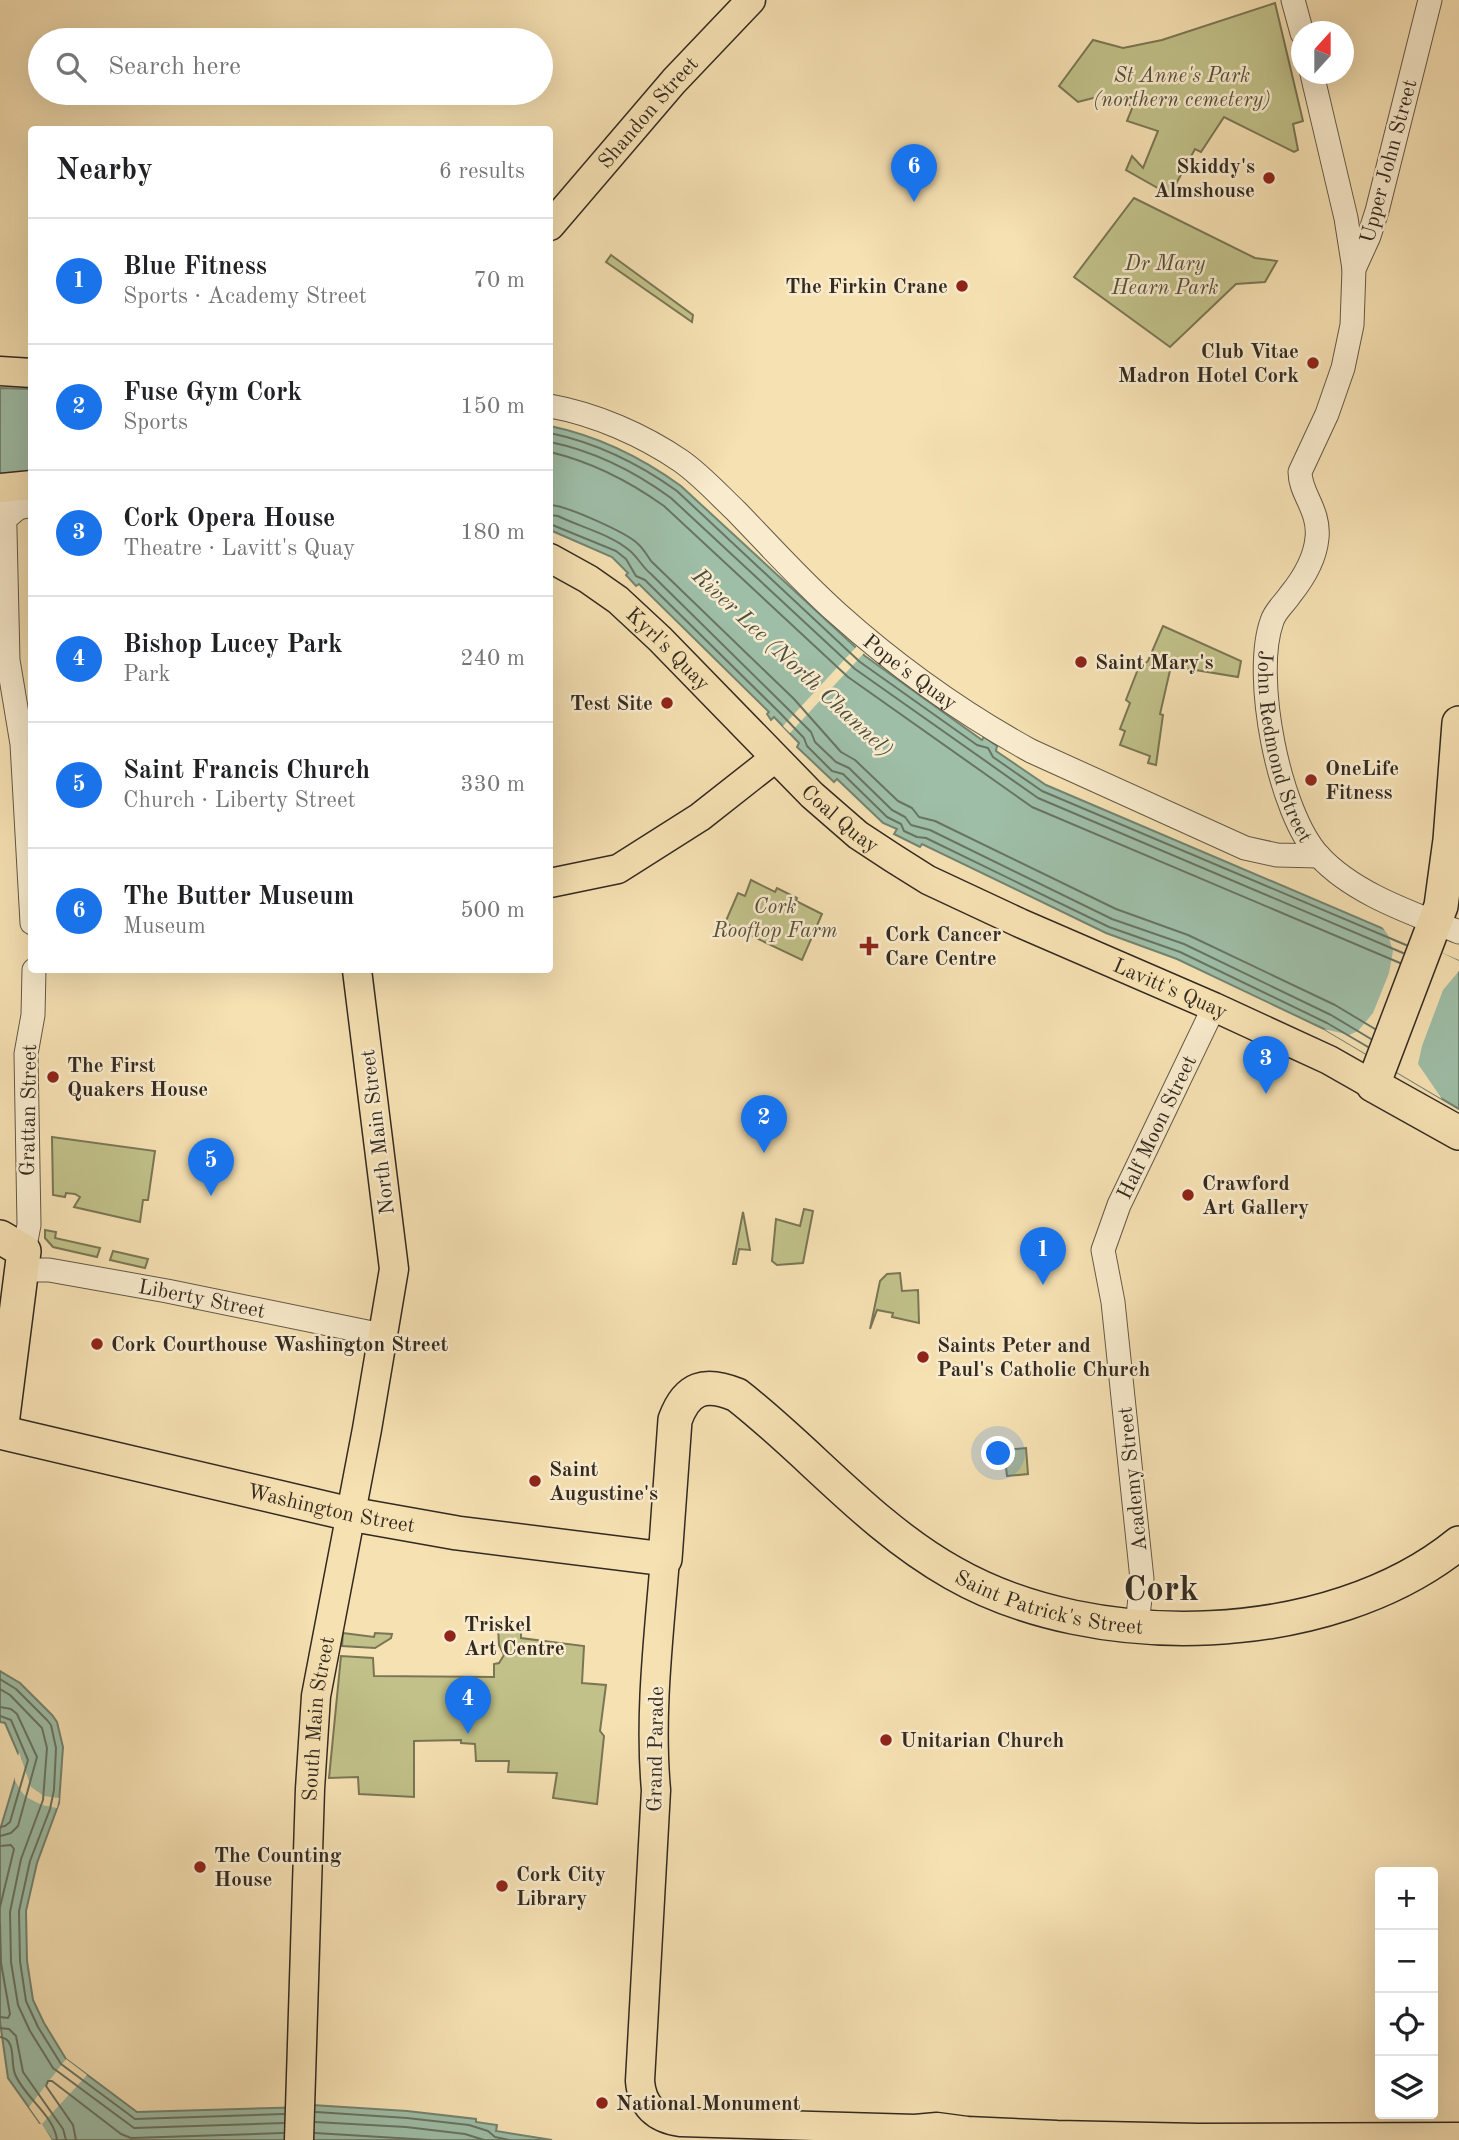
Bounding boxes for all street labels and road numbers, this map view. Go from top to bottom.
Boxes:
street label: Shandon Street [595,53,703,173]
street label: Upper John Street [1358,77,1421,245]
street label: Kyrl's Quay [621,604,713,695]
street label: Pope's Quay [858,631,960,715]
street label: John Redmond Street [1253,650,1315,847]
street label: Coal Quay [796,782,882,857]
street label: Lavitt's Quay [1110,956,1230,1024]
street label: Grattan Street [18,1044,41,1176]
street label: North Main Street [358,1048,399,1216]
street label: Half Moon Street [1114,1052,1201,1203]
street label: Liberty Street [137,1277,267,1323]
street label: Academy Street [1115,1405,1152,1552]
street label: Washington Street [245,1481,416,1537]
street label: Saint Patrick's Street [951,1567,1144,1639]
street label: South Main Street [301,1635,339,1802]
street label: Grand Parade [645,1686,668,1812]

